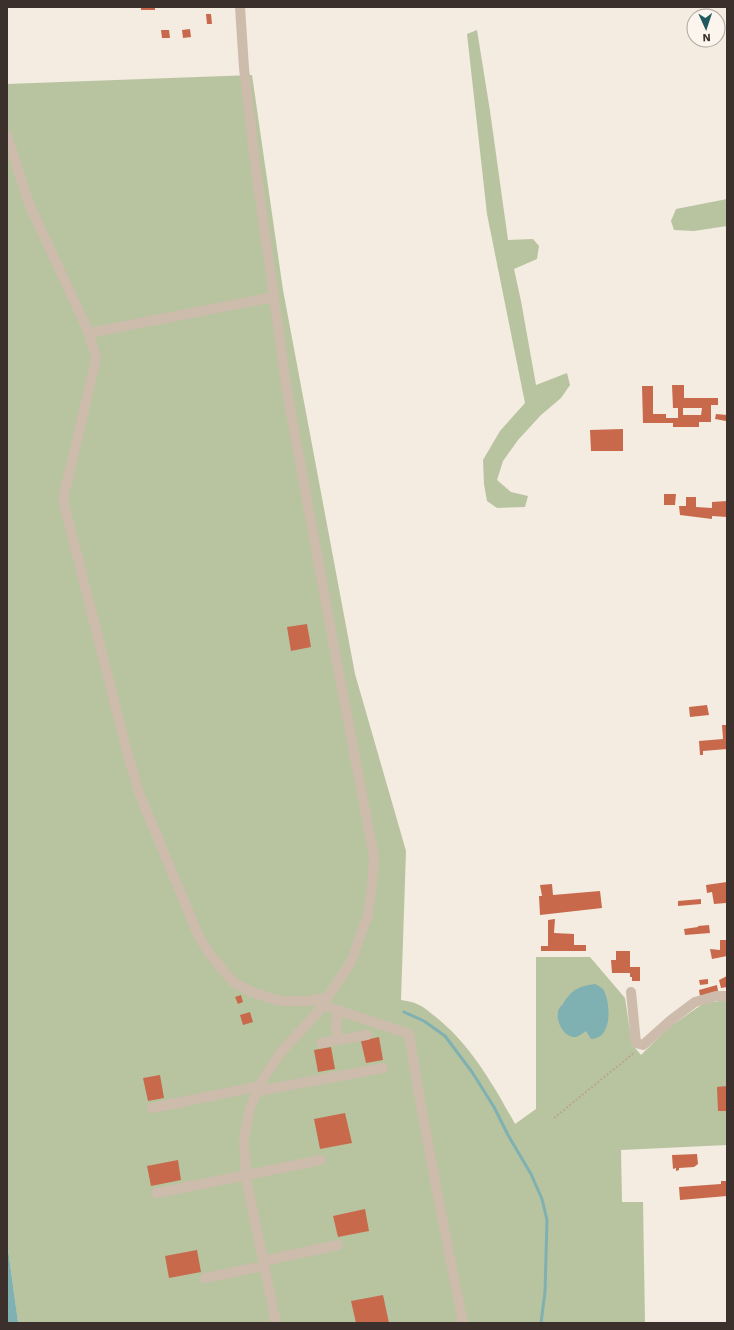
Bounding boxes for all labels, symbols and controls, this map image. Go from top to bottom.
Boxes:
north arrow [686,8,726,48]
text: N [702,31,711,44]

